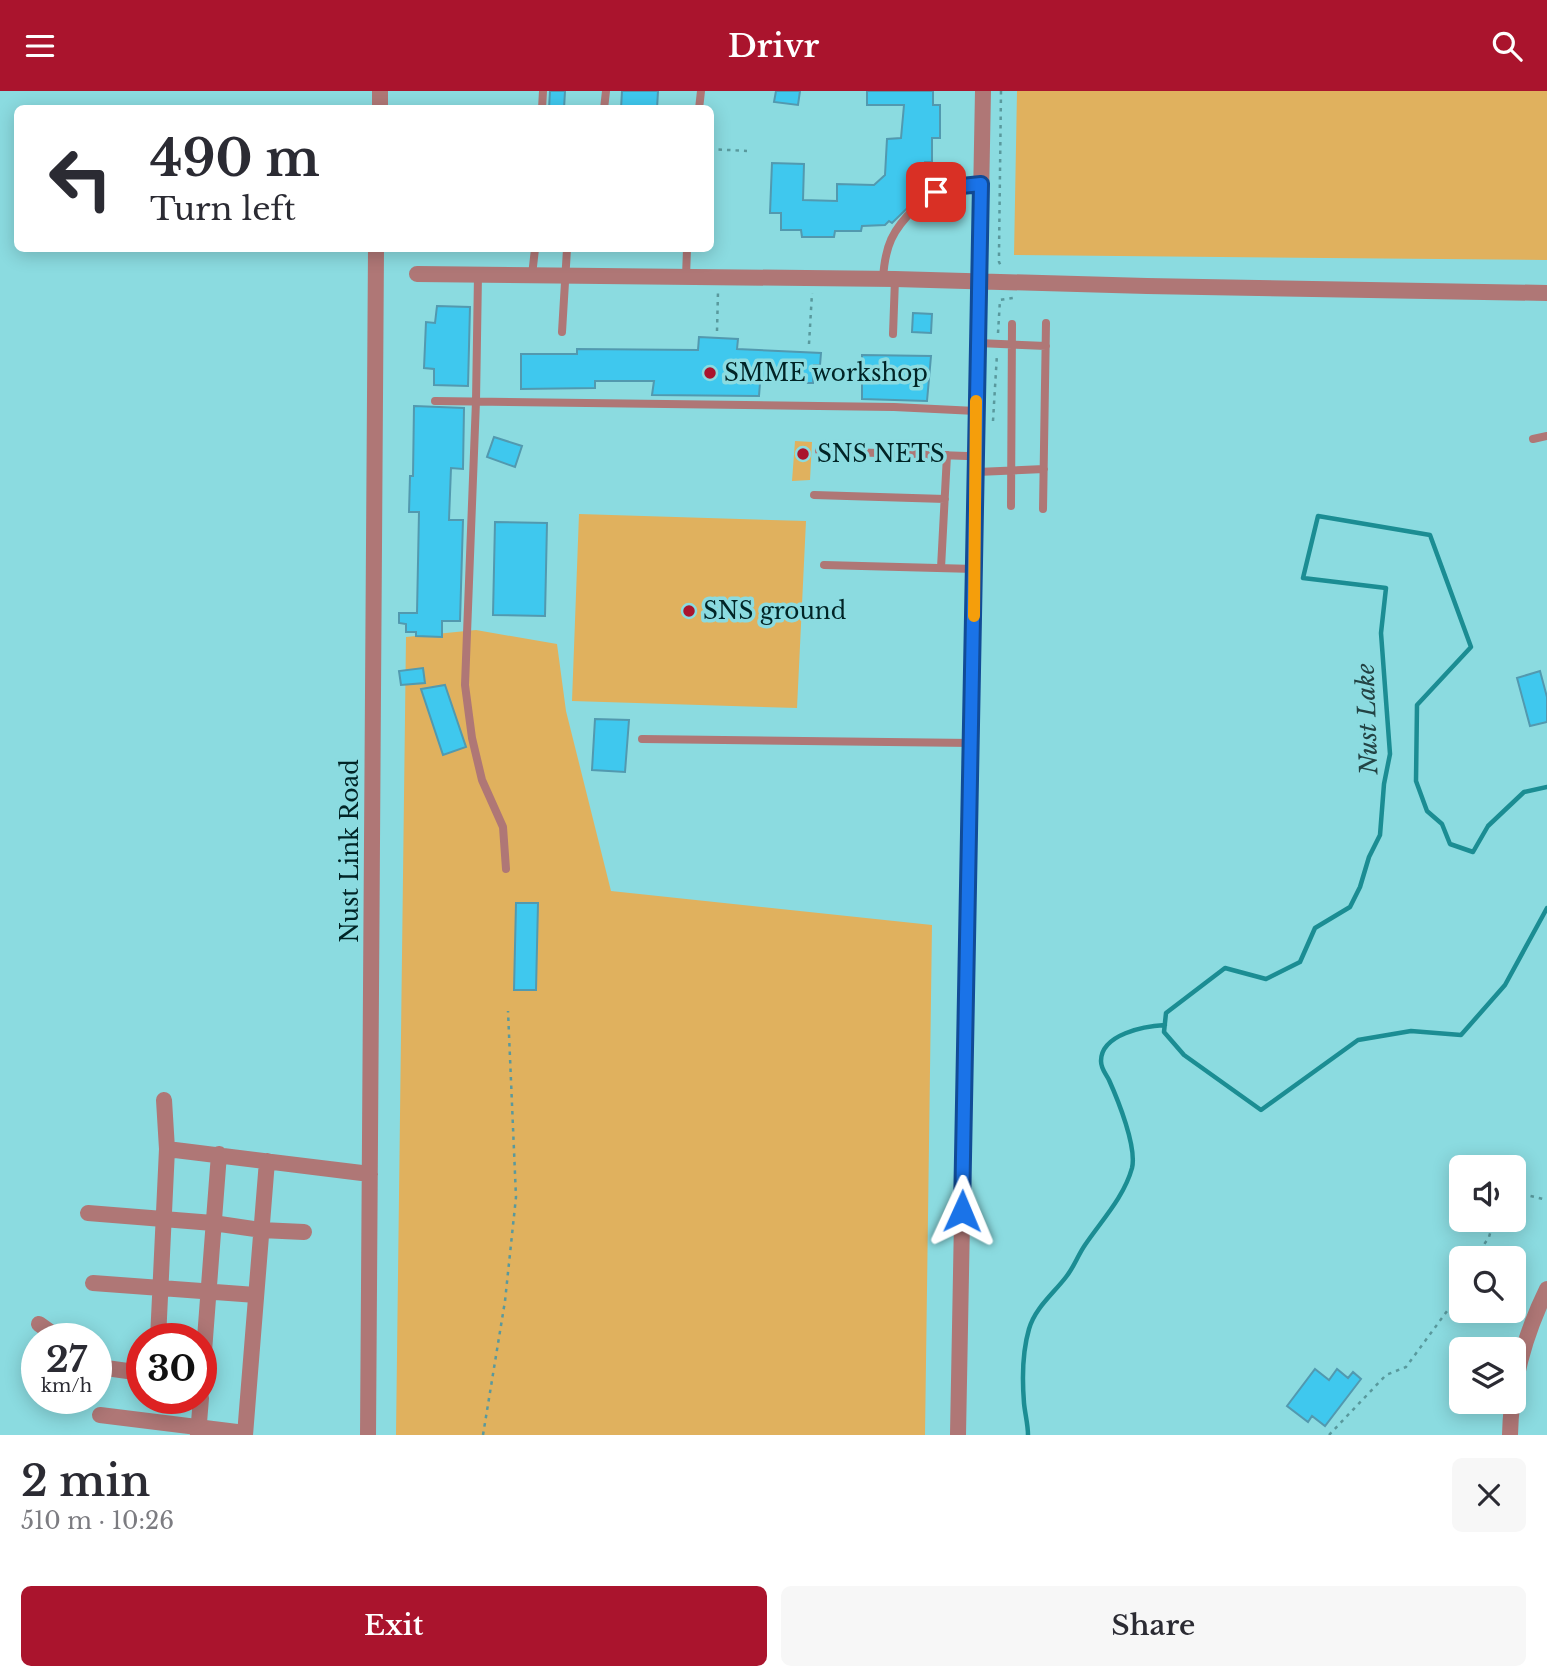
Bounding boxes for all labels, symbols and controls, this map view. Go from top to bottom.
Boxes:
text: Drivr [728,26,819,66]
icon: menu [21,27,59,65]
icon: search [1488,27,1526,65]
text: 490 m [150,128,320,189]
icon: left [35,133,126,224]
pin [906,162,966,222]
icon: arrive [917,173,955,211]
text: Turn left [150,189,296,229]
place label: SMME workshop [724,359,928,387]
marker: SMME workshop [702,365,718,381]
place label: SNS NETS [817,440,945,468]
marker: SNS NETS [795,446,811,462]
place label: SNS ground [703,597,846,625]
marker: SNS ground [681,603,697,619]
water label: Nust Lake [1351,663,1383,776]
street label: Nust Link Road [336,759,364,943]
map controls [1449,1155,1526,1414]
button: sound [1449,1155,1526,1232]
position arrow [925,1174,999,1248]
button: search [1449,1246,1526,1323]
speed limit sign: 30 [126,1323,217,1414]
button: layers [1449,1337,1526,1414]
text: 27 [46,1338,87,1381]
text: km/h [41,1375,92,1397]
text: 2 min [21,1455,150,1507]
button: close [1452,1458,1526,1532]
text: 510 m · 10:26 [21,1507,174,1535]
button: Exit [21,1586,767,1666]
button: Share [781,1586,1526,1666]

